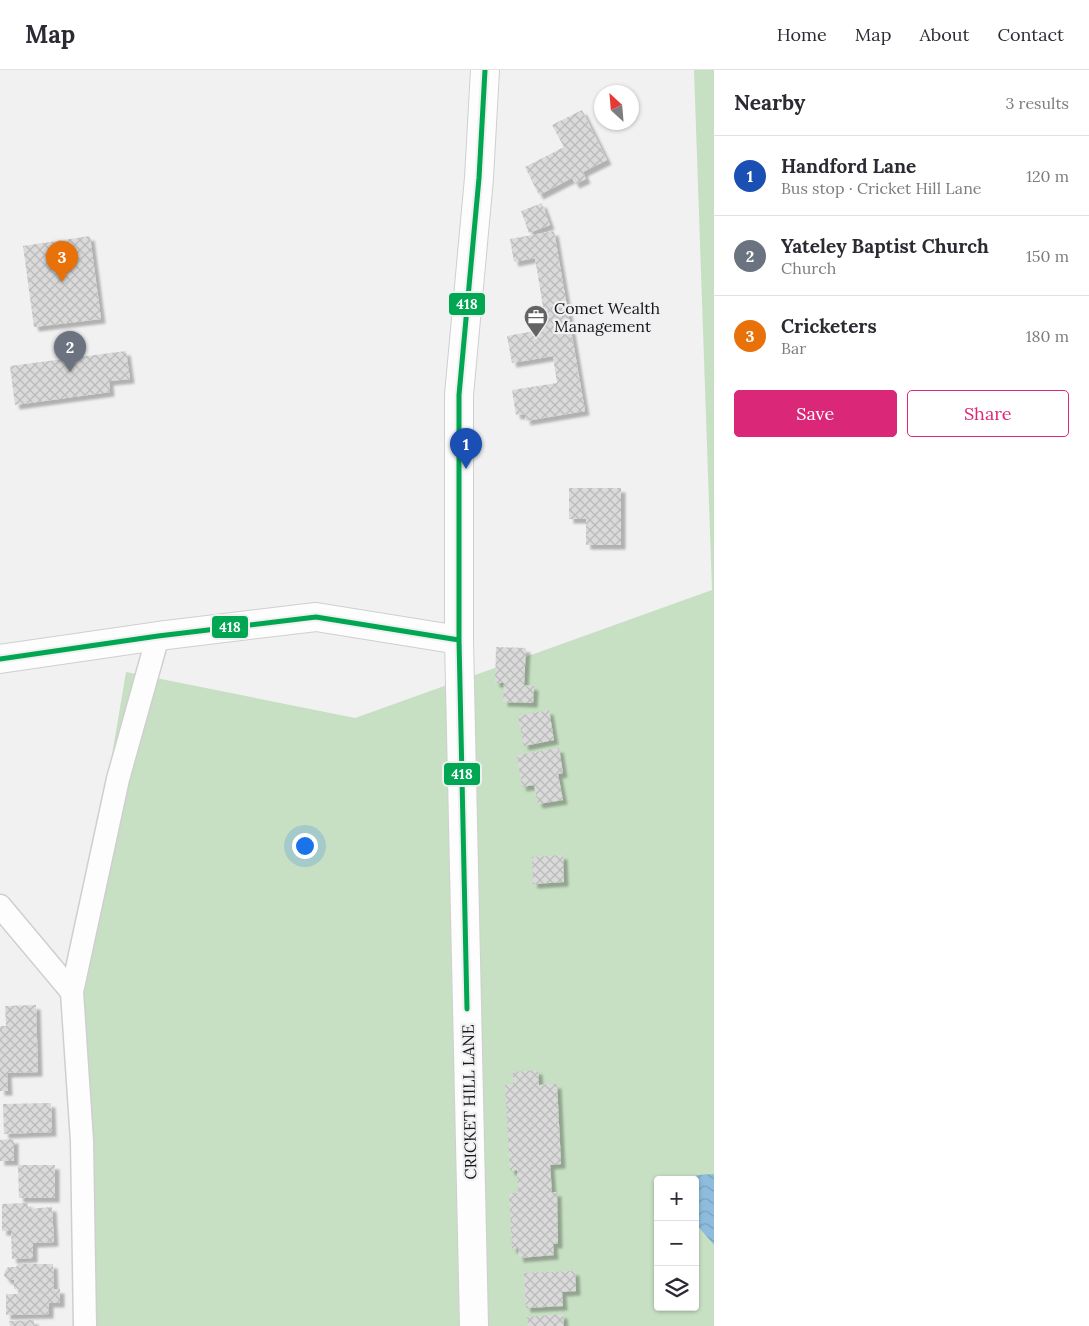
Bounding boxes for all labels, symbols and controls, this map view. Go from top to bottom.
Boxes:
text: Map [25,19,75,50]
text: Home [777,23,827,46]
text: Map [855,23,891,46]
text: About [919,23,969,46]
text: Contact [997,23,1064,46]
north arrow [594,85,639,130]
text: Nearby [734,89,805,116]
text: 3 results [1005,93,1069,113]
text: Handford Lane [781,154,916,178]
text: 1 [747,166,753,186]
text: 120 m [1026,166,1069,186]
text: Bus stop · Cricket Hill Lane [781,178,982,198]
text: Yateley Baptist Church [781,234,989,258]
pin: 3 [46,241,78,282]
text: 2 [746,246,754,266]
text: 150 m [1026,246,1069,266]
text: Church [781,258,836,278]
line badge: 418 [448,292,486,316]
text: 418 [456,295,478,313]
place label: Comet Wealth Management [554,298,661,336]
office icon: Comet Wealth Management [523,304,549,338]
text: Cricketers [781,314,877,338]
text: 3 [746,326,754,346]
text: 180 m [1026,326,1069,346]
pin: 2 [54,331,86,372]
text: Bar [781,338,806,358]
button: Save [734,390,897,437]
button: Share [907,390,1069,437]
pin: 1 [450,428,482,469]
line badge: 418 [211,615,249,639]
text: 418 [219,618,241,636]
line badge: 418 [443,762,481,786]
text: 418 [451,765,473,783]
your location [292,833,318,859]
street label: CRICKET HILL LANE [458,1024,480,1180]
map controls [654,1176,699,1311]
button: + [654,1176,699,1221]
button: − [654,1221,699,1266]
button: layers [654,1266,699,1311]

